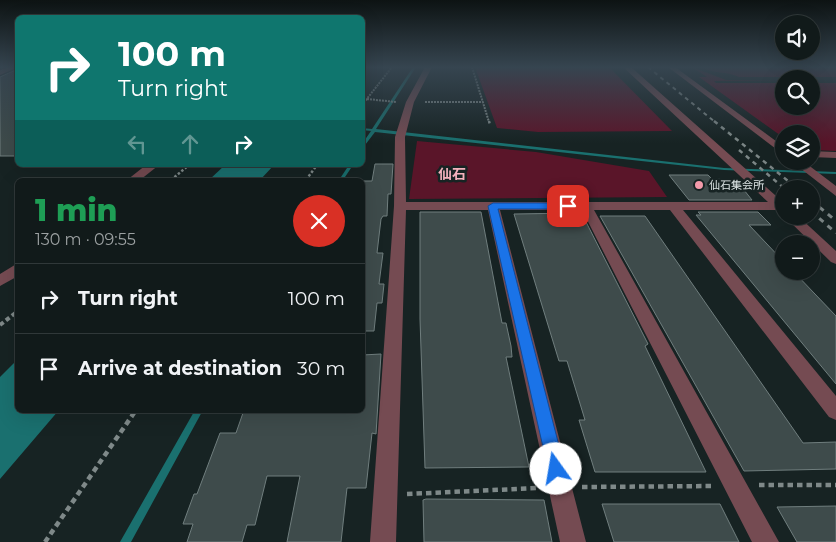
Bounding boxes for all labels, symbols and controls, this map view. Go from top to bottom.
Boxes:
map controls [775,15,820,280]
button: sound [775,15,820,60]
text: 100 m [118,32,226,75]
icon: right [35,35,100,100]
button: search [775,70,820,115]
text: Turn right [118,75,228,102]
button: layers [775,125,820,170]
icon: left [123,130,151,158]
icon: ahead [176,130,204,158]
icon: right [229,130,257,158]
district label: 仙石 [438,165,466,183]
place label: 仙石集会所 [709,178,765,192]
marker: 仙石集会所 [693,179,705,191]
button: + [775,180,820,225]
pin [547,185,589,227]
text: 1 min [35,192,118,229]
icon: arrive [554,192,582,220]
button: close [293,195,345,247]
text: 130 m · 09:55 [35,230,136,249]
button: − [775,235,820,280]
icon: right [35,285,63,313]
text: Turn right [78,287,178,310]
text: 100 m [288,287,345,310]
icon: arrive [35,355,63,383]
text: Arrive at destination [78,357,282,380]
text: 30 m [297,357,345,380]
position arrow [529,442,581,494]

